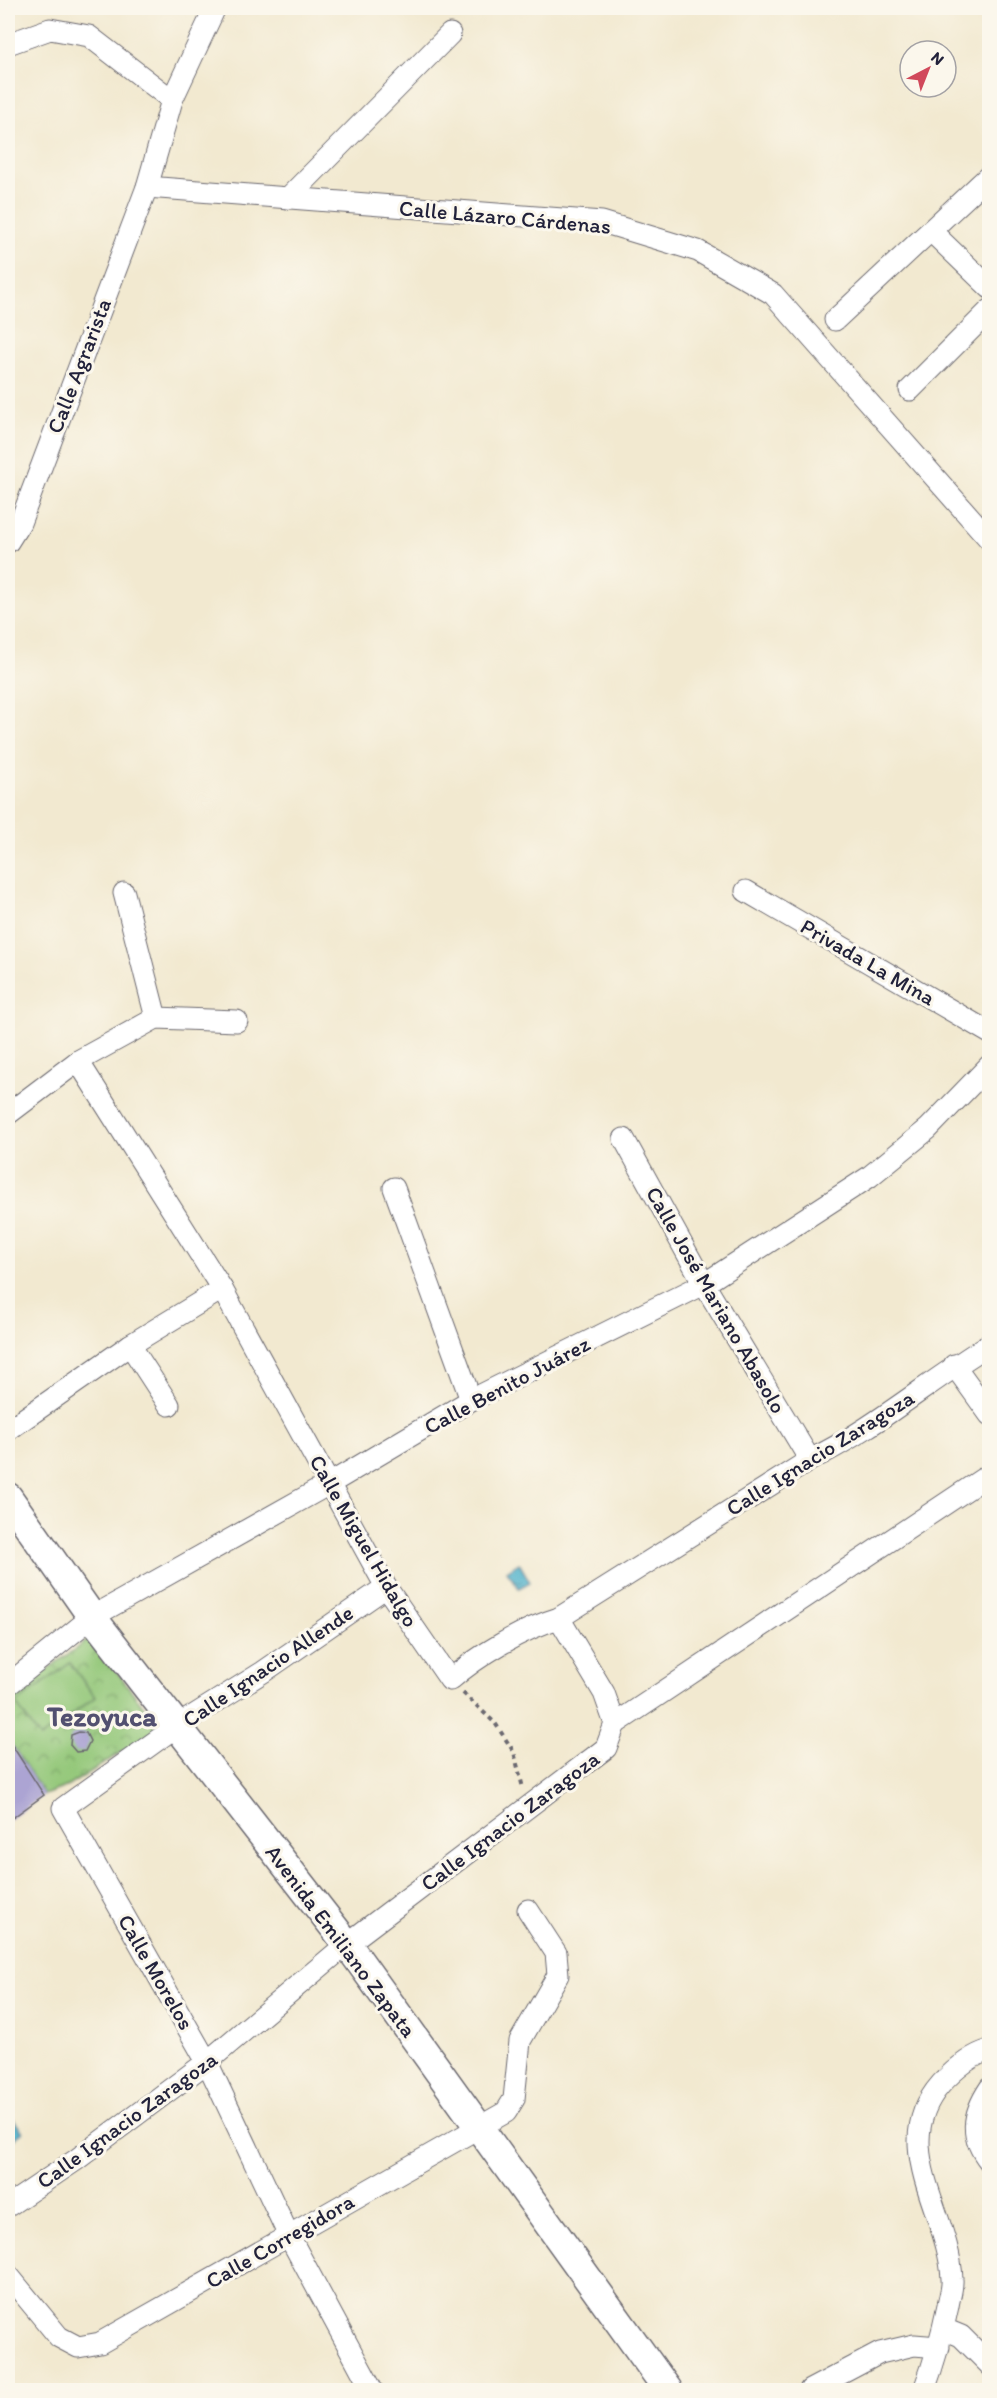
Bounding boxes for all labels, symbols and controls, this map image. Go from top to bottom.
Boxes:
north arrow [898,39,958,99]
text: N [927,48,948,69]
street label: Calle Lázaro Cárdenas [398,194,612,240]
street label: Calle Agrarista [41,295,117,437]
street label: Privada La Mina [796,913,941,1012]
street label: Calle José Mariano Abasolo [640,1182,792,1418]
street label: Calle Benito Juárez [419,1330,595,1440]
street label: Calle Ignacio Zaragoza [721,1384,919,1522]
street label: Calle Miguel Hidalgo [304,1450,424,1632]
street label: Calle Ignacio Allende [178,1599,358,1733]
district label: Tezoyuca [46,1699,157,1733]
street label: Calle Ignacio Zaragoza [415,1745,605,1897]
street label: Avenida Emiliano Zapata [260,1839,423,2043]
street label: Calle Morelos [112,1909,200,2035]
street label: Calle Ignacio Zaragoza [31,2045,223,2195]
street label: Calle Corregidora [201,2187,359,2294]

